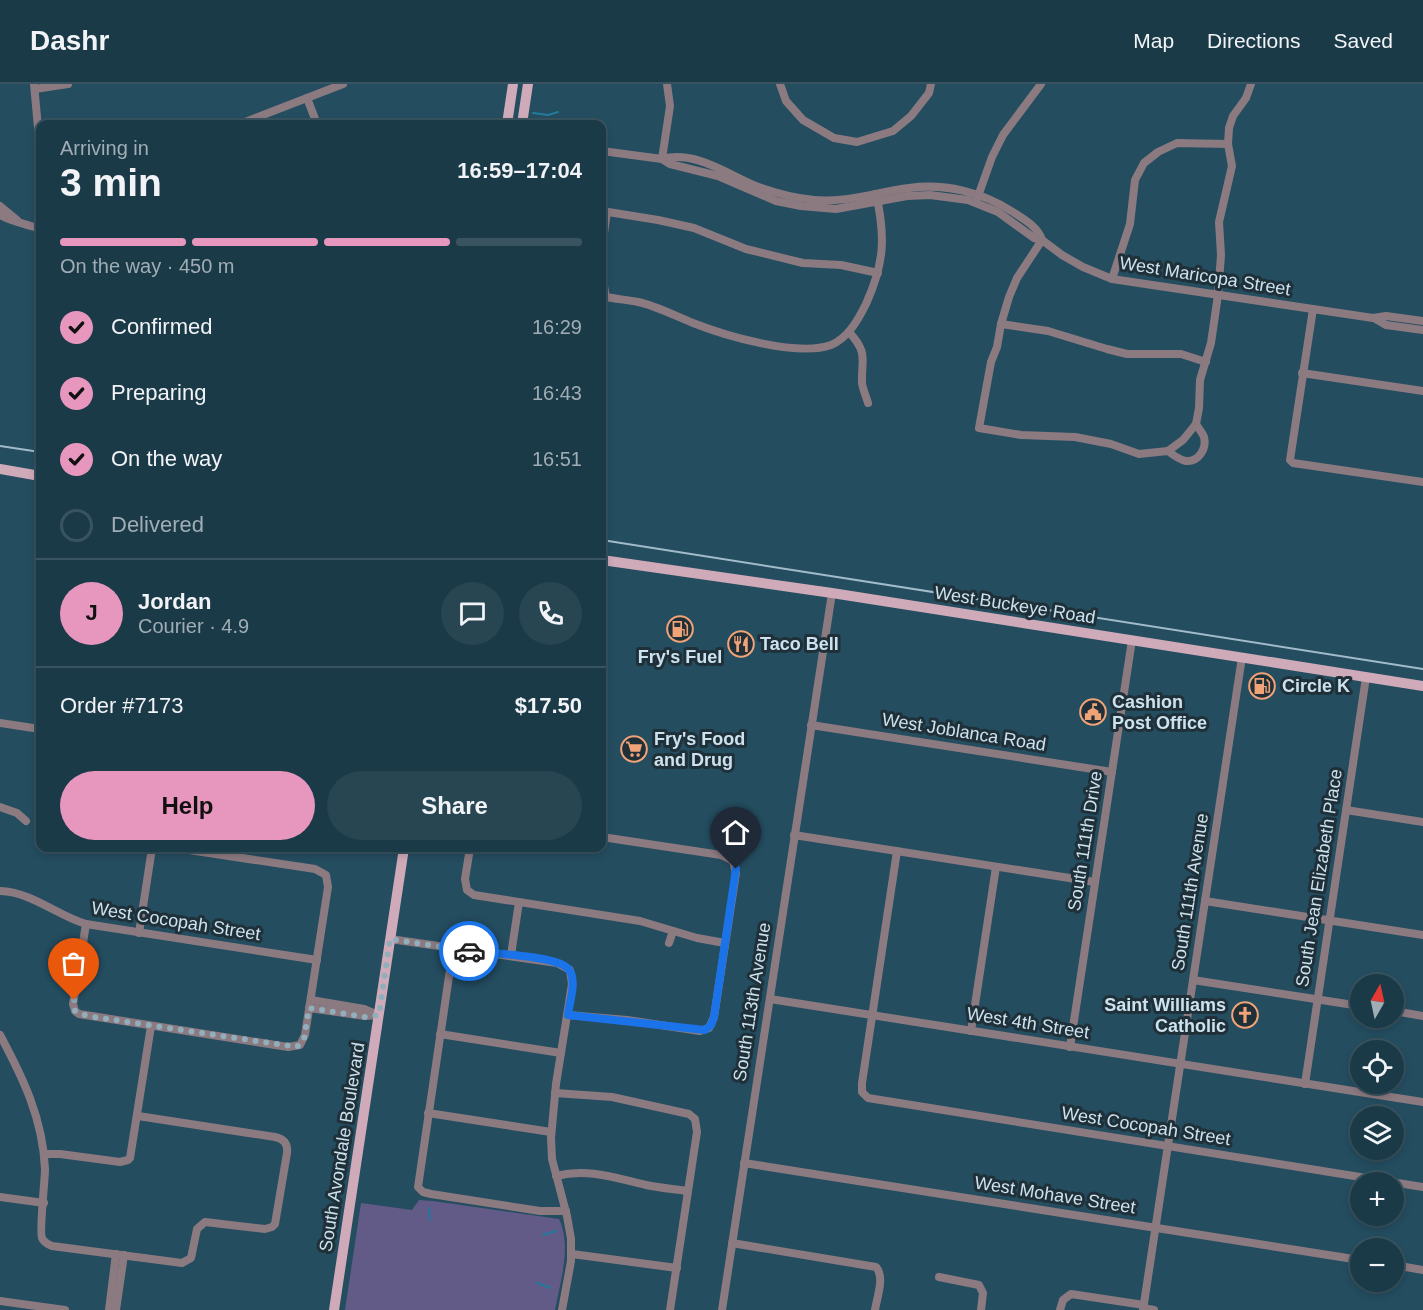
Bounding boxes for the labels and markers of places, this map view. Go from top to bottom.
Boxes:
fuel station icon: Fry's Fuel [665,614,695,644]
restaurant icon: Taco Bell [726,629,756,659]
place label: Taco Bell [760,634,839,654]
place label: Fry's Fuel [638,647,722,667]
fuel station icon: Circle K [1247,671,1277,701]
place label: Circle K [1282,676,1350,696]
place label: Cashion Post Office [1112,692,1207,733]
public building icon: Cashion Post Office [1078,697,1108,727]
place label: Fry's Food and Drug [654,729,745,770]
supermarket icon: Fry's Food and Drug [619,734,649,764]
pin [710,807,761,869]
pin [48,938,99,1000]
place label: Saint Williams Catholic [1104,995,1226,1036]
church icon: Saint Williams Catholic [1230,1000,1260,1030]

